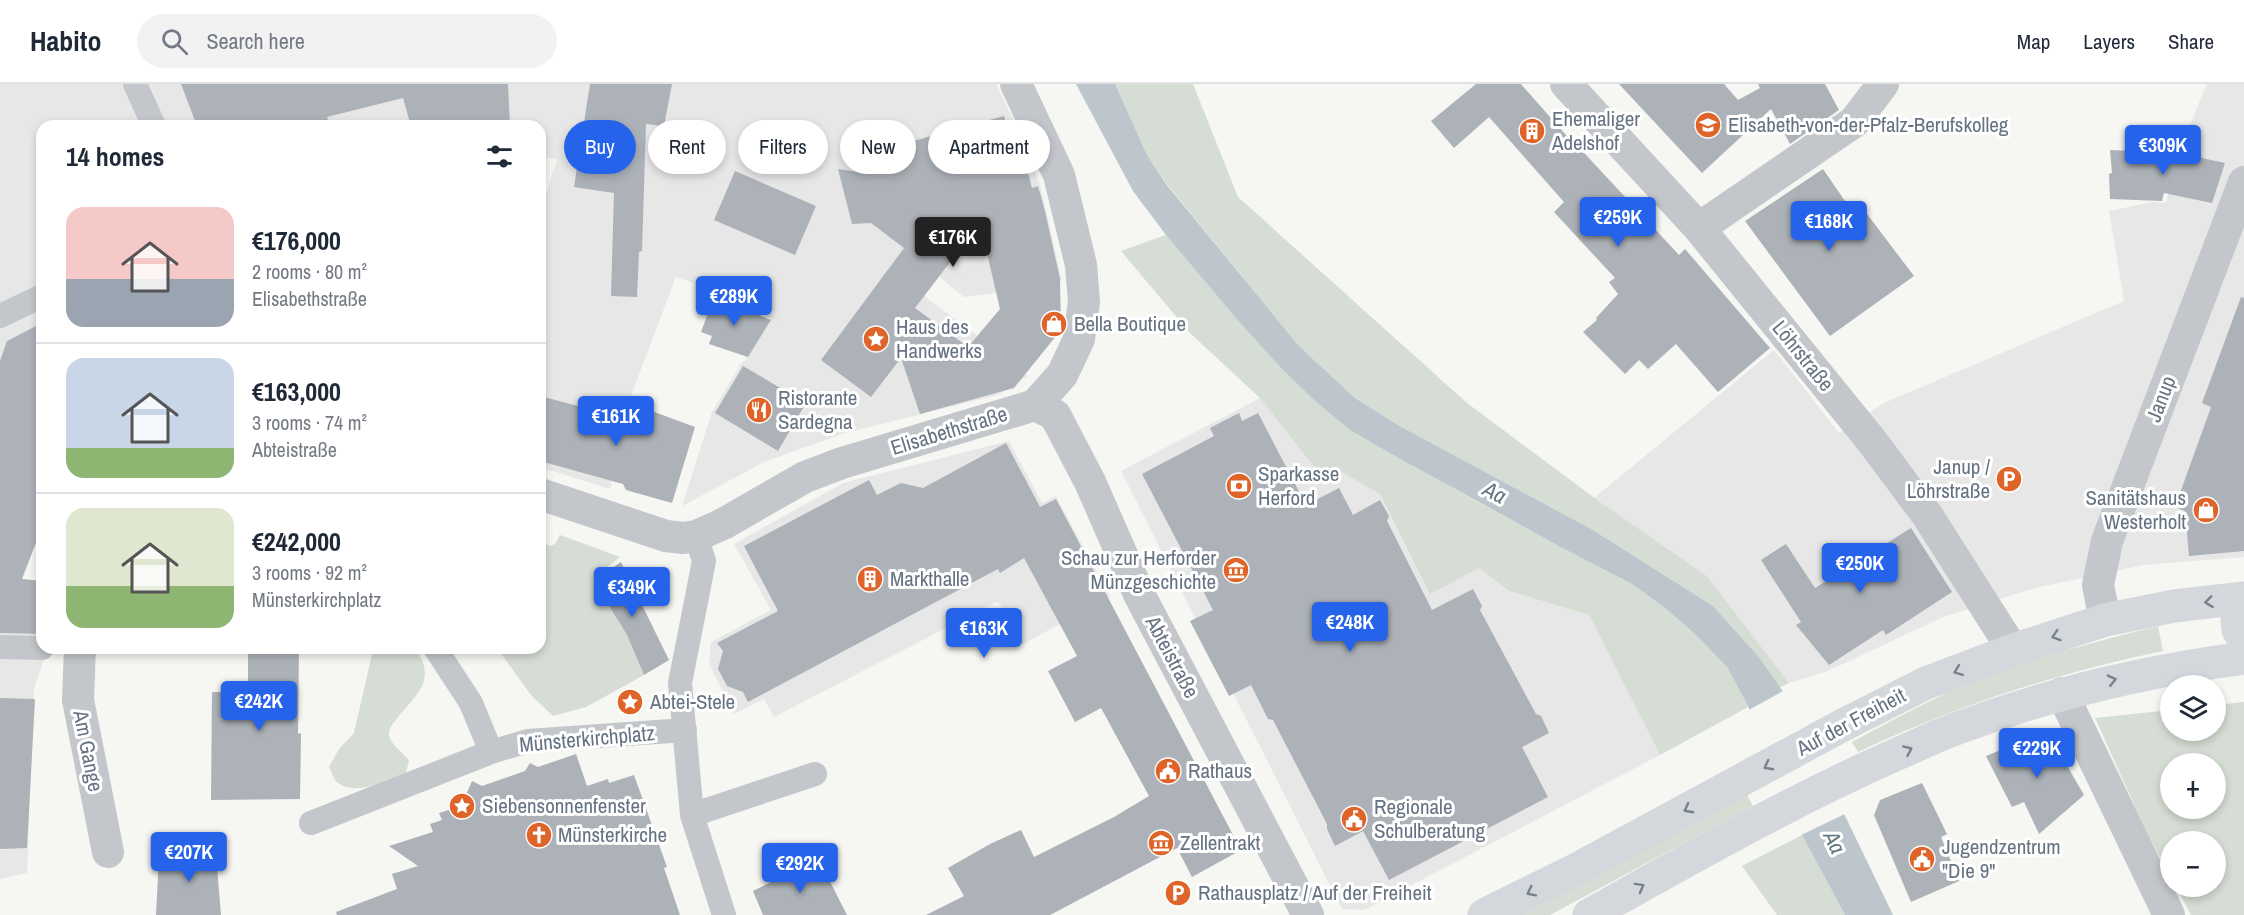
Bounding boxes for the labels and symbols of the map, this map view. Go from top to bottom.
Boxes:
place label: Ehemaliger Adelshof [1551,104,1640,157]
school or university icon: Elisabeth-von-der-Pfalz-Berufskolleg [1693,110,1723,140]
place label: Elisabeth-von-der-Pfalz-Berufskolleg [1728,110,2009,139]
building icon: Ehemaliger Adelshof [1517,116,1547,146]
pin: €309K [2121,125,2205,176]
pin: €259K [1576,197,1660,248]
pin: €168K [1787,201,1871,252]
pin: €176K [911,217,995,268]
pin: €289K [692,276,776,327]
shop icon: Bella Boutique [1039,309,1069,339]
place label: Bella Boutique [1074,309,1186,338]
place label: Haus des Handwerks [896,312,982,365]
street label: Löhrstraße [1766,314,1841,397]
place icon: Haus des Handwerks [861,324,891,354]
street label: Janup [2139,372,2182,426]
place label: Ristorante Sardegna [778,383,857,436]
restaurant icon: Ristorante Sardegna [744,395,774,425]
pin: €161K [574,396,658,447]
street label: Elisabethstraße [887,399,1011,462]
place label: Janup / Löhrstraße [1907,452,1990,505]
place label: Sparkasse Herford [1258,459,1339,512]
parking icon: Janup / Löhrstraße [1994,464,2024,494]
bank icon: Sparkasse Herford [1224,471,1254,501]
water label: Aa [1477,473,1512,510]
place label: Sanitätshaus Westerholt [2085,483,2186,536]
shop icon: Sanitätshaus Westerholt [2191,495,2221,525]
place label: Schau zur Herforder Münzgeschichte [1061,543,1216,596]
pin: €250K [1818,543,1902,594]
museum icon: Schau zur Herforder Münzgeschichte [1221,555,1251,585]
building icon: Markthalle [855,564,885,594]
place label: Markthalle [890,564,969,593]
pin: €349K [590,567,674,618]
one-way arrow [2204,595,2214,608]
pin: €248K [1308,602,1392,653]
pin: €163K [942,608,1026,659]
street label: Abteistraße [1138,610,1206,703]
one-way arrow [2051,629,2062,641]
one-way arrow [1954,663,1964,676]
one-way arrow [2107,675,2117,688]
pin: €242K [217,681,301,732]
street label: Auf der Freiheit [1790,681,1911,763]
place icon: Abtei-Stele [615,687,645,717]
place label: Abtei-Stele [649,687,735,716]
street label: Am Gange [66,707,111,794]
street label: Münsterkirchplatz [518,718,656,759]
pin: €229K [1995,728,2079,779]
one-way arrow [1902,745,1913,757]
public building icon: Rathaus [1153,756,1183,786]
place label: Rathaus [1188,756,1252,785]
one-way arrow [1764,759,1775,770]
place icon: Siebensonnenfenster [447,791,477,821]
place label: Siebensonnenfenster [482,791,646,820]
place label: Regionale Schulberatung [1374,792,1485,845]
one-way arrow [1684,802,1694,813]
public building icon: Regionale Schulberatung [1339,804,1369,834]
church icon: Münsterkirche [524,820,554,850]
place label: Münsterkirche [558,820,667,849]
water label: Aa [1816,825,1853,858]
museum icon: Zellentrakt [1146,828,1176,858]
place label: Zellentrakt [1180,828,1261,857]
pin: €207K [147,832,231,883]
place label: Jugendzentrum "Die 9" [1942,832,2061,885]
pin: €292K [758,843,842,894]
public building icon: Jugendzentrum "Die 9" [1907,844,1937,874]
parking icon: Rathausplatz / Auf der Freiheit [1163,878,1193,908]
place label: Rathausplatz / Auf der Freiheit [1198,878,1432,907]
one-way arrow [1634,883,1644,894]
one-way arrow [1526,885,1537,896]

